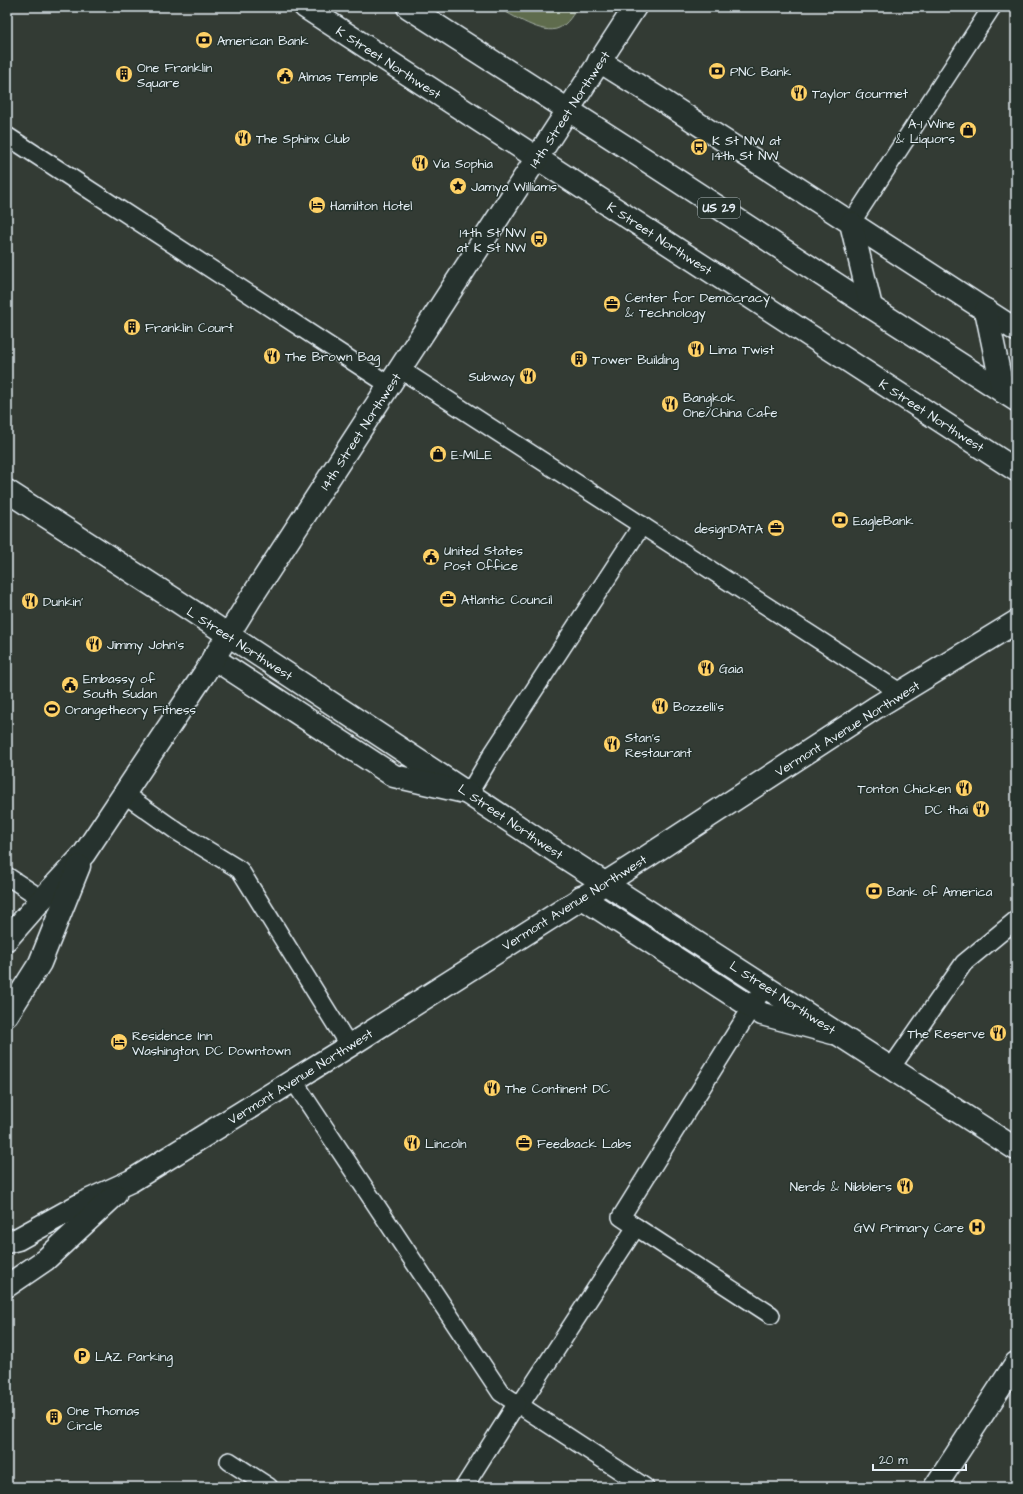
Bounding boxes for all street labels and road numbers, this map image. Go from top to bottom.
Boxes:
street label: K Street Northwest [332,22,445,104]
street label: 14th Street Northwest [525,47,615,172]
street label: K Street Northwest [603,198,716,280]
road number: US 29 [698,198,740,218]
street label: 14th Street Northwest [316,369,406,494]
street label: K Street Northwest [875,375,988,457]
street label: L Street Northwest [183,603,297,685]
street label: Vermont Avenue Northwest [772,676,924,781]
street label: L Street Northwest [454,780,567,864]
street label: Vermont Avenue Northwest [499,850,651,955]
street label: L Street Northwest [726,957,840,1039]
street label: Vermont Avenue Northwest [225,1024,377,1129]

